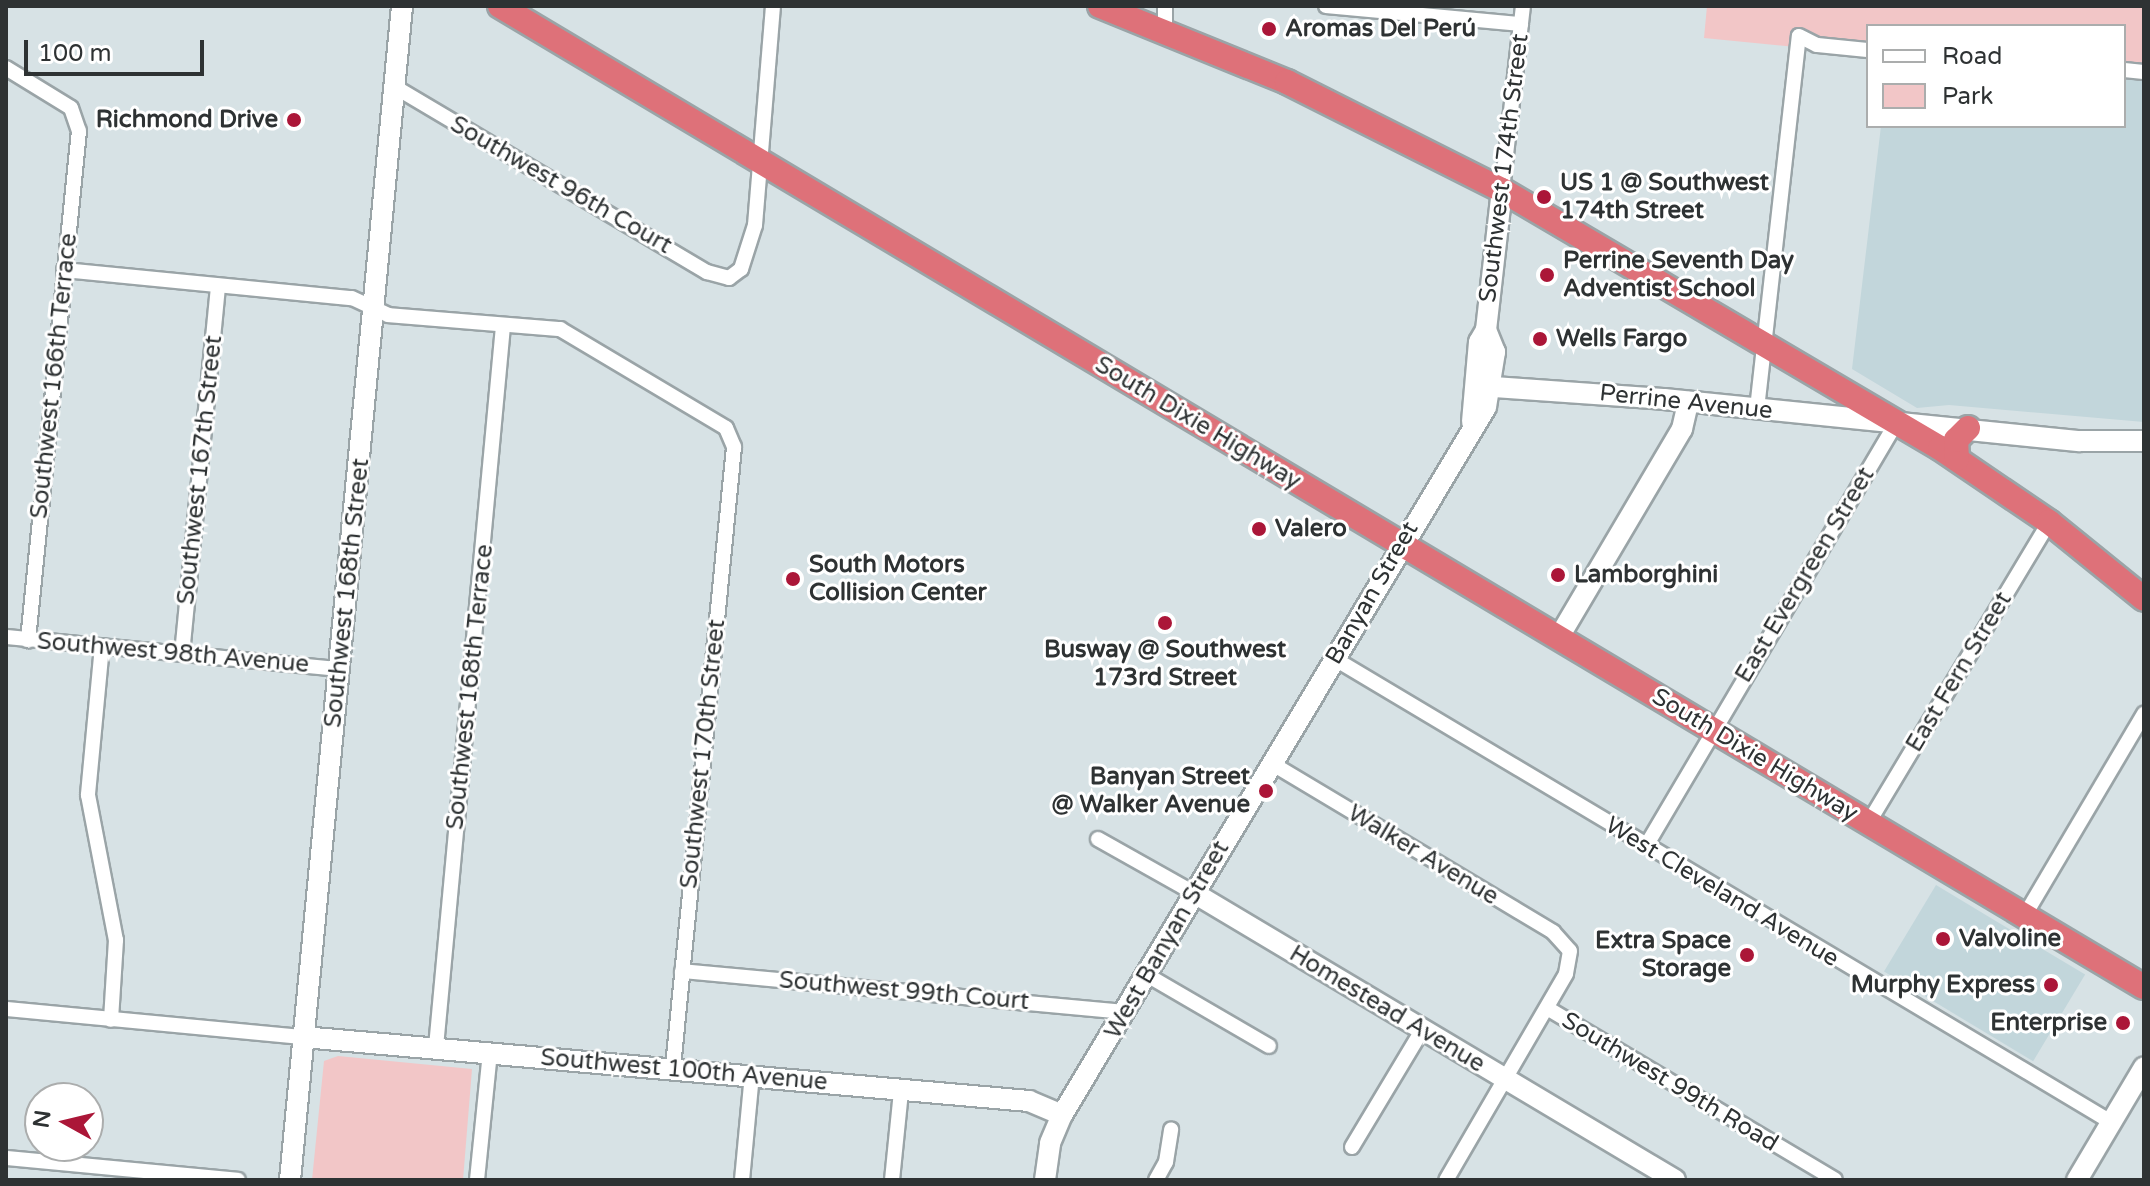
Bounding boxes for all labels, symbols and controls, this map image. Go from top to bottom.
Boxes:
place label: Aromas Del Perú [1285,15,1476,43]
marker: Aromas Del Perú [1260,20,1278,38]
scale bar [28,24,208,74]
legend [1866,24,2126,128]
street label: Southwest 174th Street [1473,32,1535,304]
text: 100 m [38,39,112,68]
text: Road [1942,42,2002,71]
text: Park [1942,82,1993,111]
place label: Richmond Drive [96,106,278,134]
street label: Southwest 96th Court [445,110,677,260]
marker: Richmond Drive [285,111,303,129]
place label: US 1 @ Southwest 174th Street [1560,169,1769,225]
marker: US 1 @ Southwest 174th Street [1535,188,1553,206]
street label: Southwest 166th Terrace [25,232,83,520]
place label: Perrine Seventh Day Adventist School [1563,247,1794,303]
marker: Perrine Seventh Day Adventist School [1538,266,1556,284]
place label: Wells Fargo [1556,325,1687,353]
marker: Wells Fargo [1531,330,1549,348]
street label: Southwest 167th Street [172,334,228,606]
street label: South Dixie Highway [1090,350,1306,496]
street label: Perrine Avenue [1598,379,1774,425]
street label: Southwest 168th Street [319,457,375,729]
street label: East Evergreen Street [1729,462,1881,688]
place label: Valero [1275,515,1347,543]
street label: Banyan Street [1319,516,1425,670]
marker: Valero [1250,520,1268,538]
street label: Southwest 168th Terrace [441,543,499,831]
place label: South Motors Collision Center [809,551,987,607]
place label: Lamborghini [1574,561,1718,589]
marker: Lamborghini [1549,566,1567,584]
marker: South Motors Collision Center [784,570,802,588]
street label: East Fern Street [1900,587,2018,757]
marker: Busway @ Southwest 173rd Street [1156,614,1174,632]
street label: Southwest 170th Street [675,618,731,890]
street label: Southwest 98th Avenue [36,627,310,679]
place label: Busway @ Southwest 173rd Street [1044,636,1286,692]
street label: South Dixie Highway [1647,682,1863,828]
place label: Banyan Street @ Walker Avenue [1052,763,1250,819]
marker: Banyan Street @ Walker Avenue [1257,782,1275,800]
street label: Walker Avenue [1342,799,1504,911]
street label: West Cleveland Avenue [1600,811,1844,973]
street label: West Banyan Street [1099,836,1235,1044]
place label: Valvoline [1959,925,2061,953]
place label: Extra Space Storage [1595,927,1731,983]
marker: Valvoline [1934,930,1952,948]
street label: Homestead Avenue [1284,939,1490,1079]
marker: Extra Space Storage [1738,946,1756,964]
street label: Southwest 99th Court [778,966,1030,1016]
place label: Murphy Express [1851,971,2035,999]
marker: Murphy Express [2042,976,2060,994]
street label: Southwest 99th Road [1557,1006,1783,1158]
place label: Enterprise [1990,1009,2107,1037]
marker: Enterprise [2114,1014,2132,1032]
street label: Southwest 100th Avenue [539,1043,829,1097]
north arrow [24,1082,104,1162]
text: N [28,1108,56,1130]

